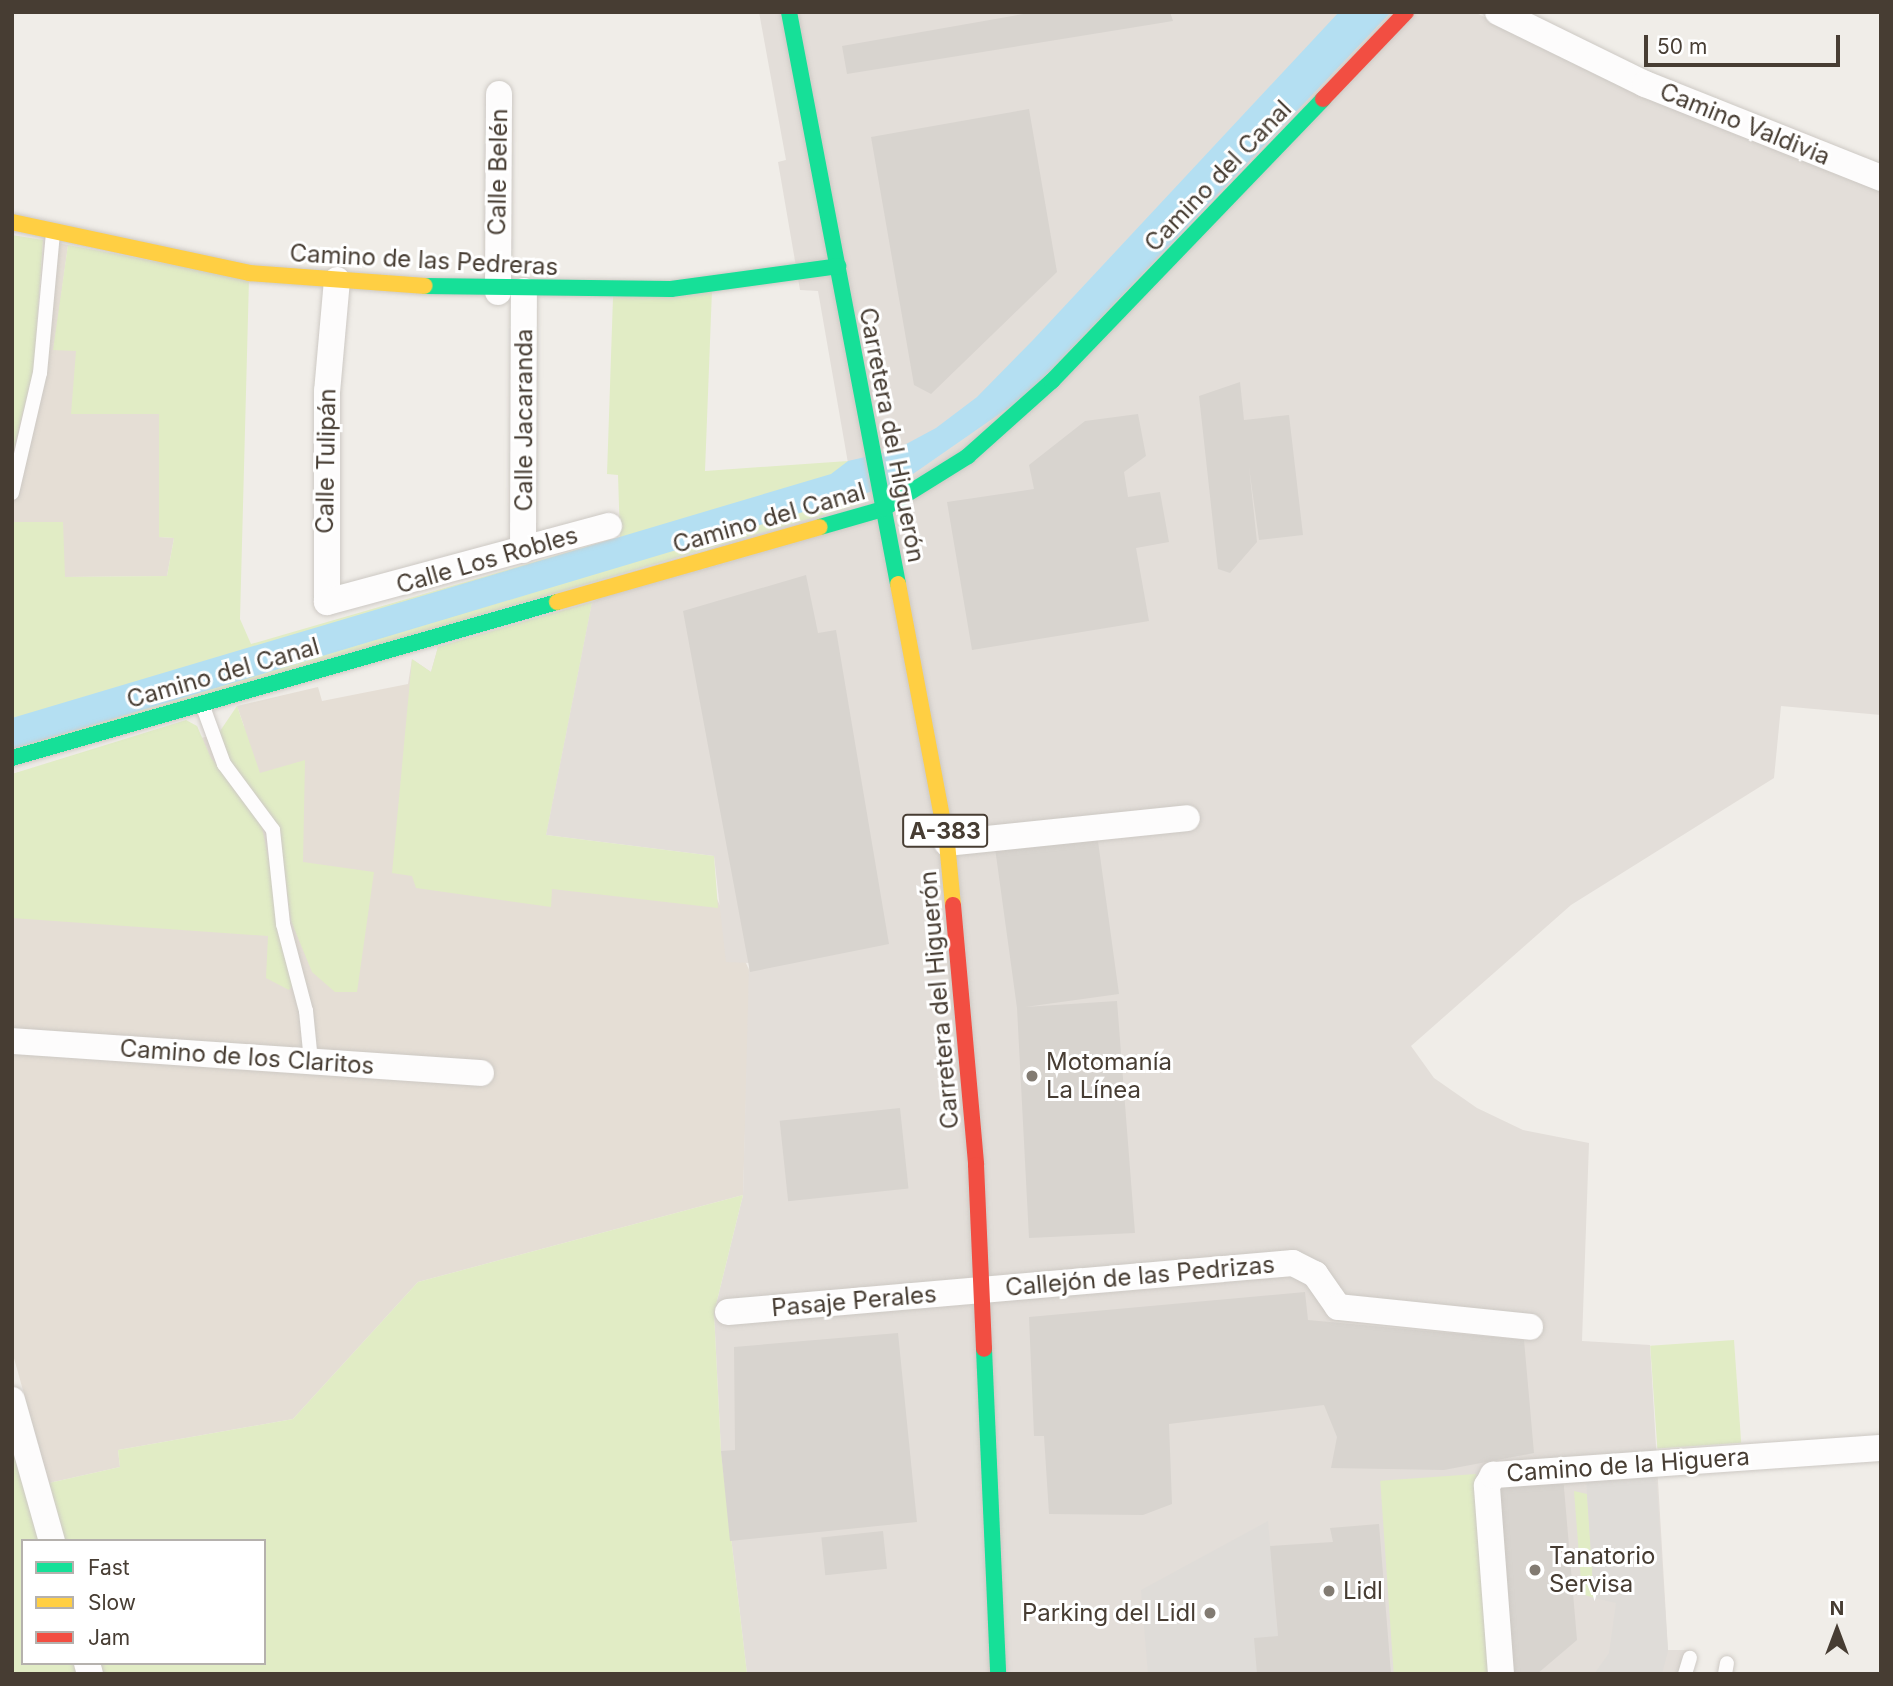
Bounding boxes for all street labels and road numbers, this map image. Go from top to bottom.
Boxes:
street label: Camino Valdivia [1656,77,1834,171]
street label: Camino del Canal [1139,94,1297,258]
street label: Calle Belén [482,108,514,236]
street label: Camino de las Pedreras [289,239,559,281]
street label: Carretera del Higuerón [853,305,931,565]
street label: Calle Jacaranda [510,329,538,511]
street label: Calle Tulipán [310,388,342,534]
street label: Camino del Canal [669,477,869,559]
street label: Calle Los Robles [393,520,581,600]
street label: Camino del Canal [123,632,323,714]
road number: A-383 [901,811,989,850]
street label: Carretera del Higuerón [913,870,965,1130]
street label: Camino de los Claritos [119,1034,375,1080]
street label: Callejón de las Pedrizas [1004,1250,1276,1302]
street label: Pasaje Perales [770,1279,938,1323]
street label: Camino de la Higuera [1505,1442,1751,1488]

